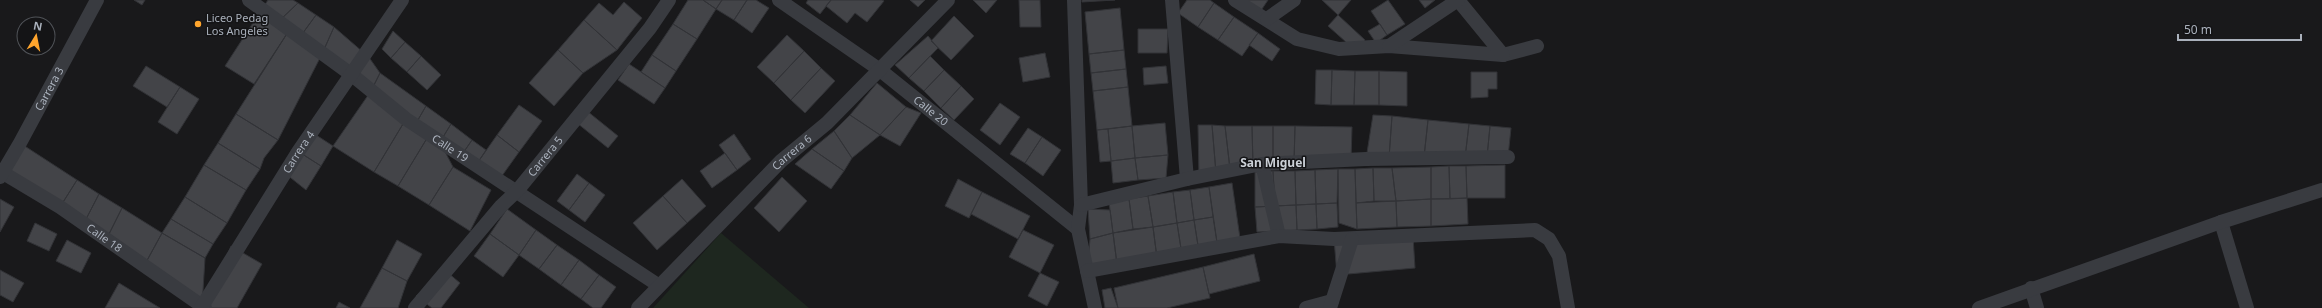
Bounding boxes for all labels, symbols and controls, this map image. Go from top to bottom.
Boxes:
place label: Liceo Pedag Los Angeles [206,10,268,38]
north arrow [16,16,56,56]
scale bar [2178,16,2301,42]
text: N [32,17,44,34]
marker: Liceo Pedag Los Angeles [193,19,203,29]
text: 50 m [2184,21,2212,38]
street label: Carrera 3 [31,64,67,113]
street label: Calle 20 [911,92,952,129]
street label: Carrera 4 [279,127,318,176]
street label: Calle 19 [429,130,472,165]
street label: Carrera 6 [768,131,815,173]
street label: Carrera 5 [524,133,566,179]
district label: San Miguel [1240,154,1306,171]
street label: Calle 18 [84,220,126,255]

